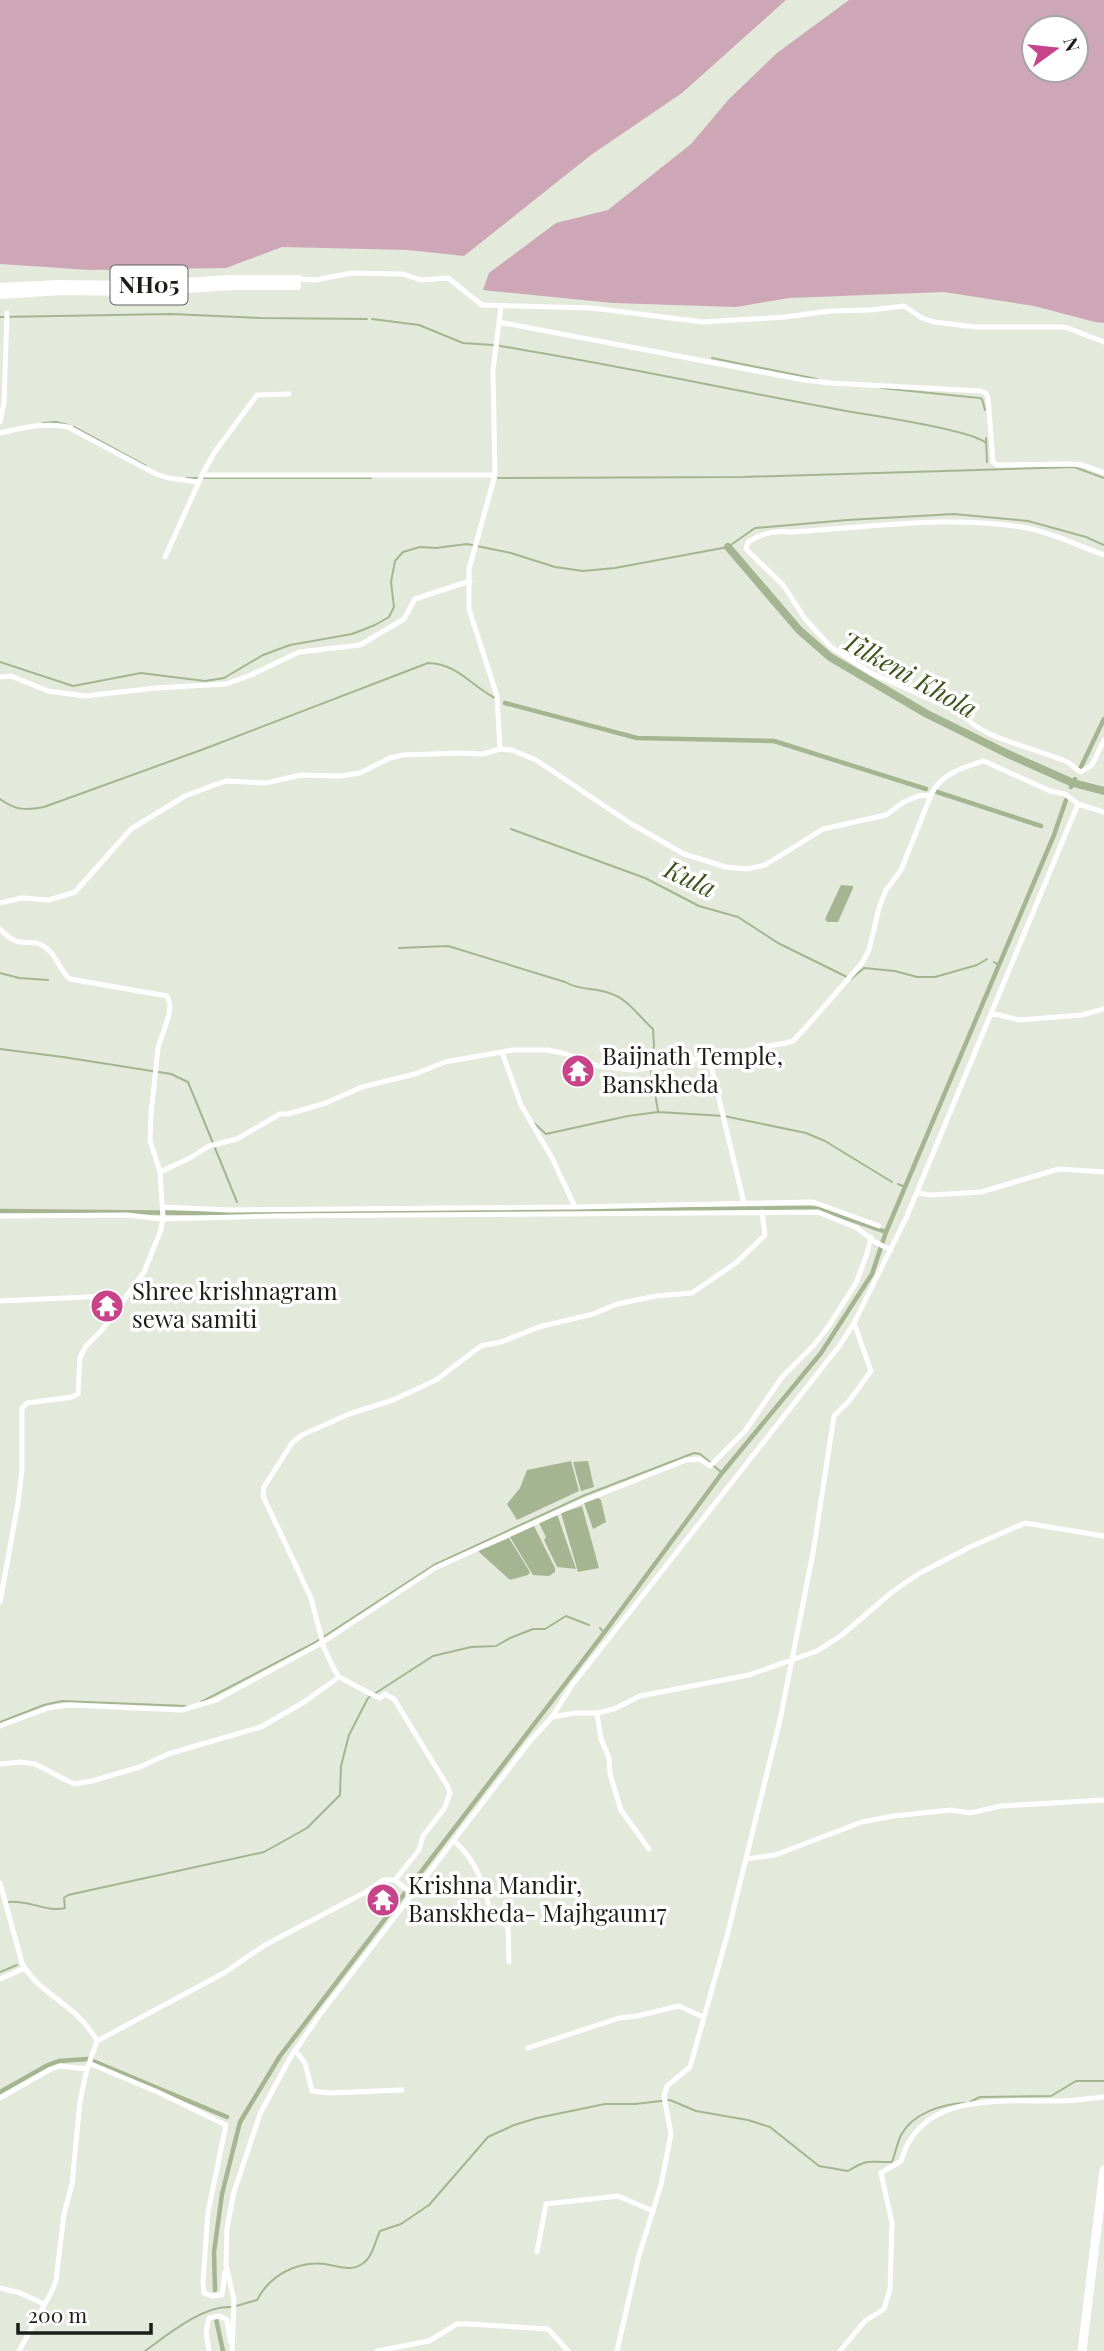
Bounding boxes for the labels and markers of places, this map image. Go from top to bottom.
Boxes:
place label: Baijnath Temple, Banskheda [602,1039,783,1099]
temple icon: Baijnath Temple, Banskheda [559,1052,597,1090]
place label: Shree krishnagram sewa samiti [132,1274,337,1334]
temple icon: Shree krishnagram sewa samiti [88,1287,126,1325]
place label: Krishna Mandir, Banskheda- Majhgaun17 [408,1868,667,1928]
temple icon: Krishna Mandir, Banskheda- Majhgaun17 [364,1881,402,1919]

